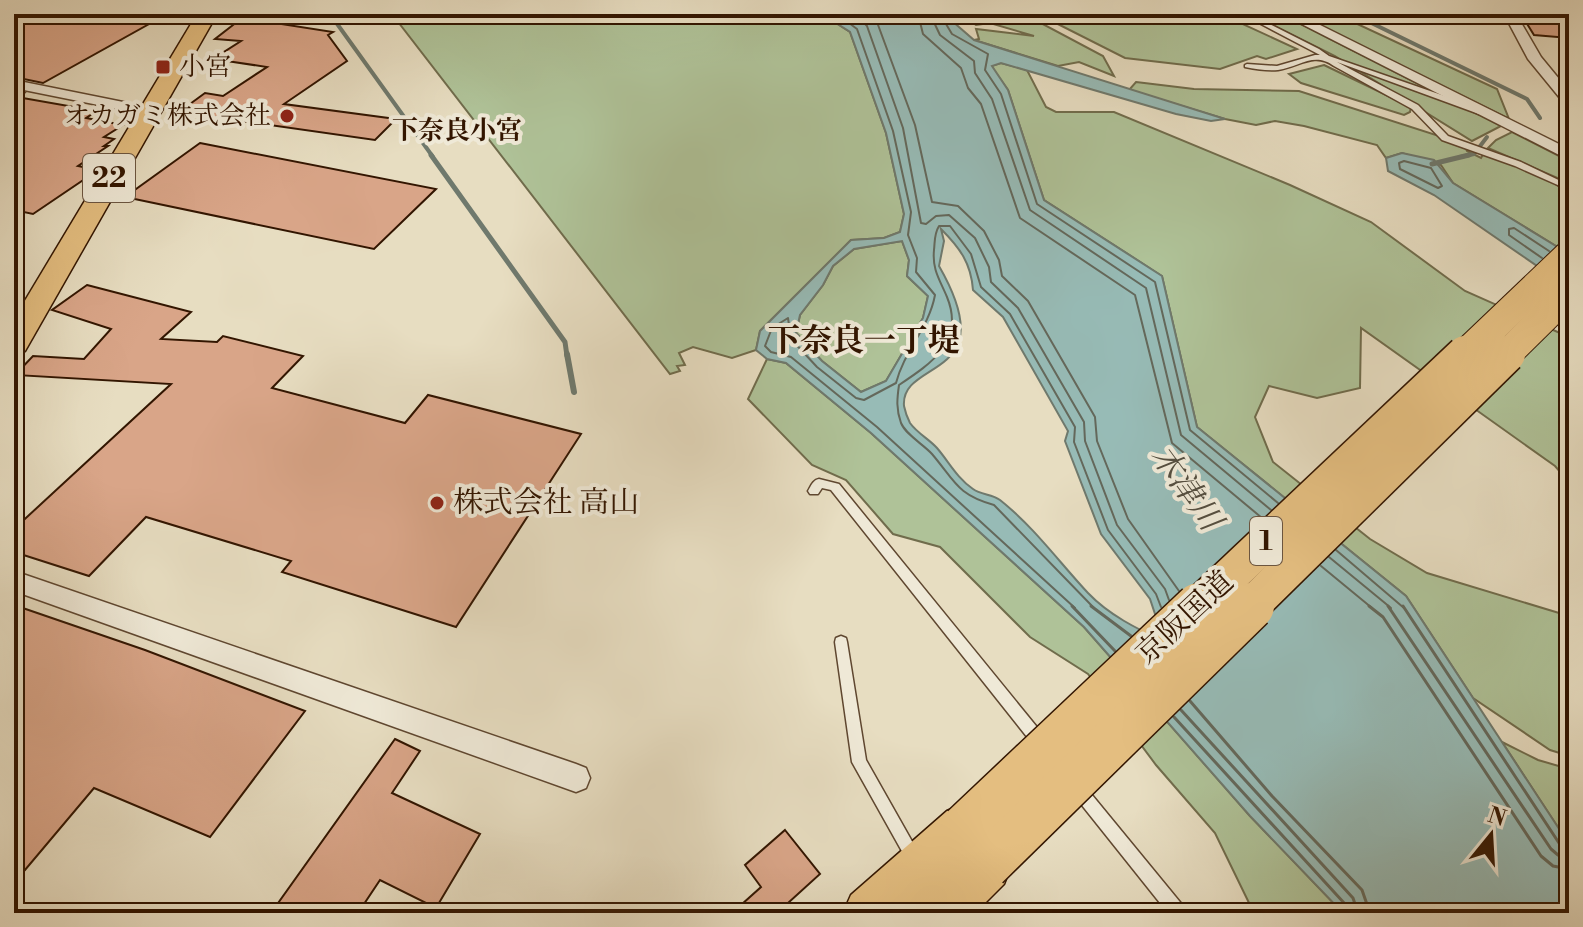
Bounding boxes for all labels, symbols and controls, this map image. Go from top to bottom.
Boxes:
place label: 小宮 [179,51,231,83]
marker: 小宮 [154,58,172,76]
place label: オカガミ株式会社 [64,100,271,132]
marker: オカガミ株式会社 [278,107,296,125]
district label: 下奈良小宮 [392,115,522,147]
road number: 22 [83,154,135,202]
district label: 下奈良一丁堤 [768,321,960,361]
water label: 木津川 [1142,437,1232,541]
place label: 株式会社 高山 [453,484,639,522]
marker: 株式会社 高山 [428,494,446,512]
road number: 1 [1250,517,1282,565]
street label: 京阪国道 [1128,563,1242,673]
north arrow [1451,795,1531,875]
text: N [1484,802,1510,833]

